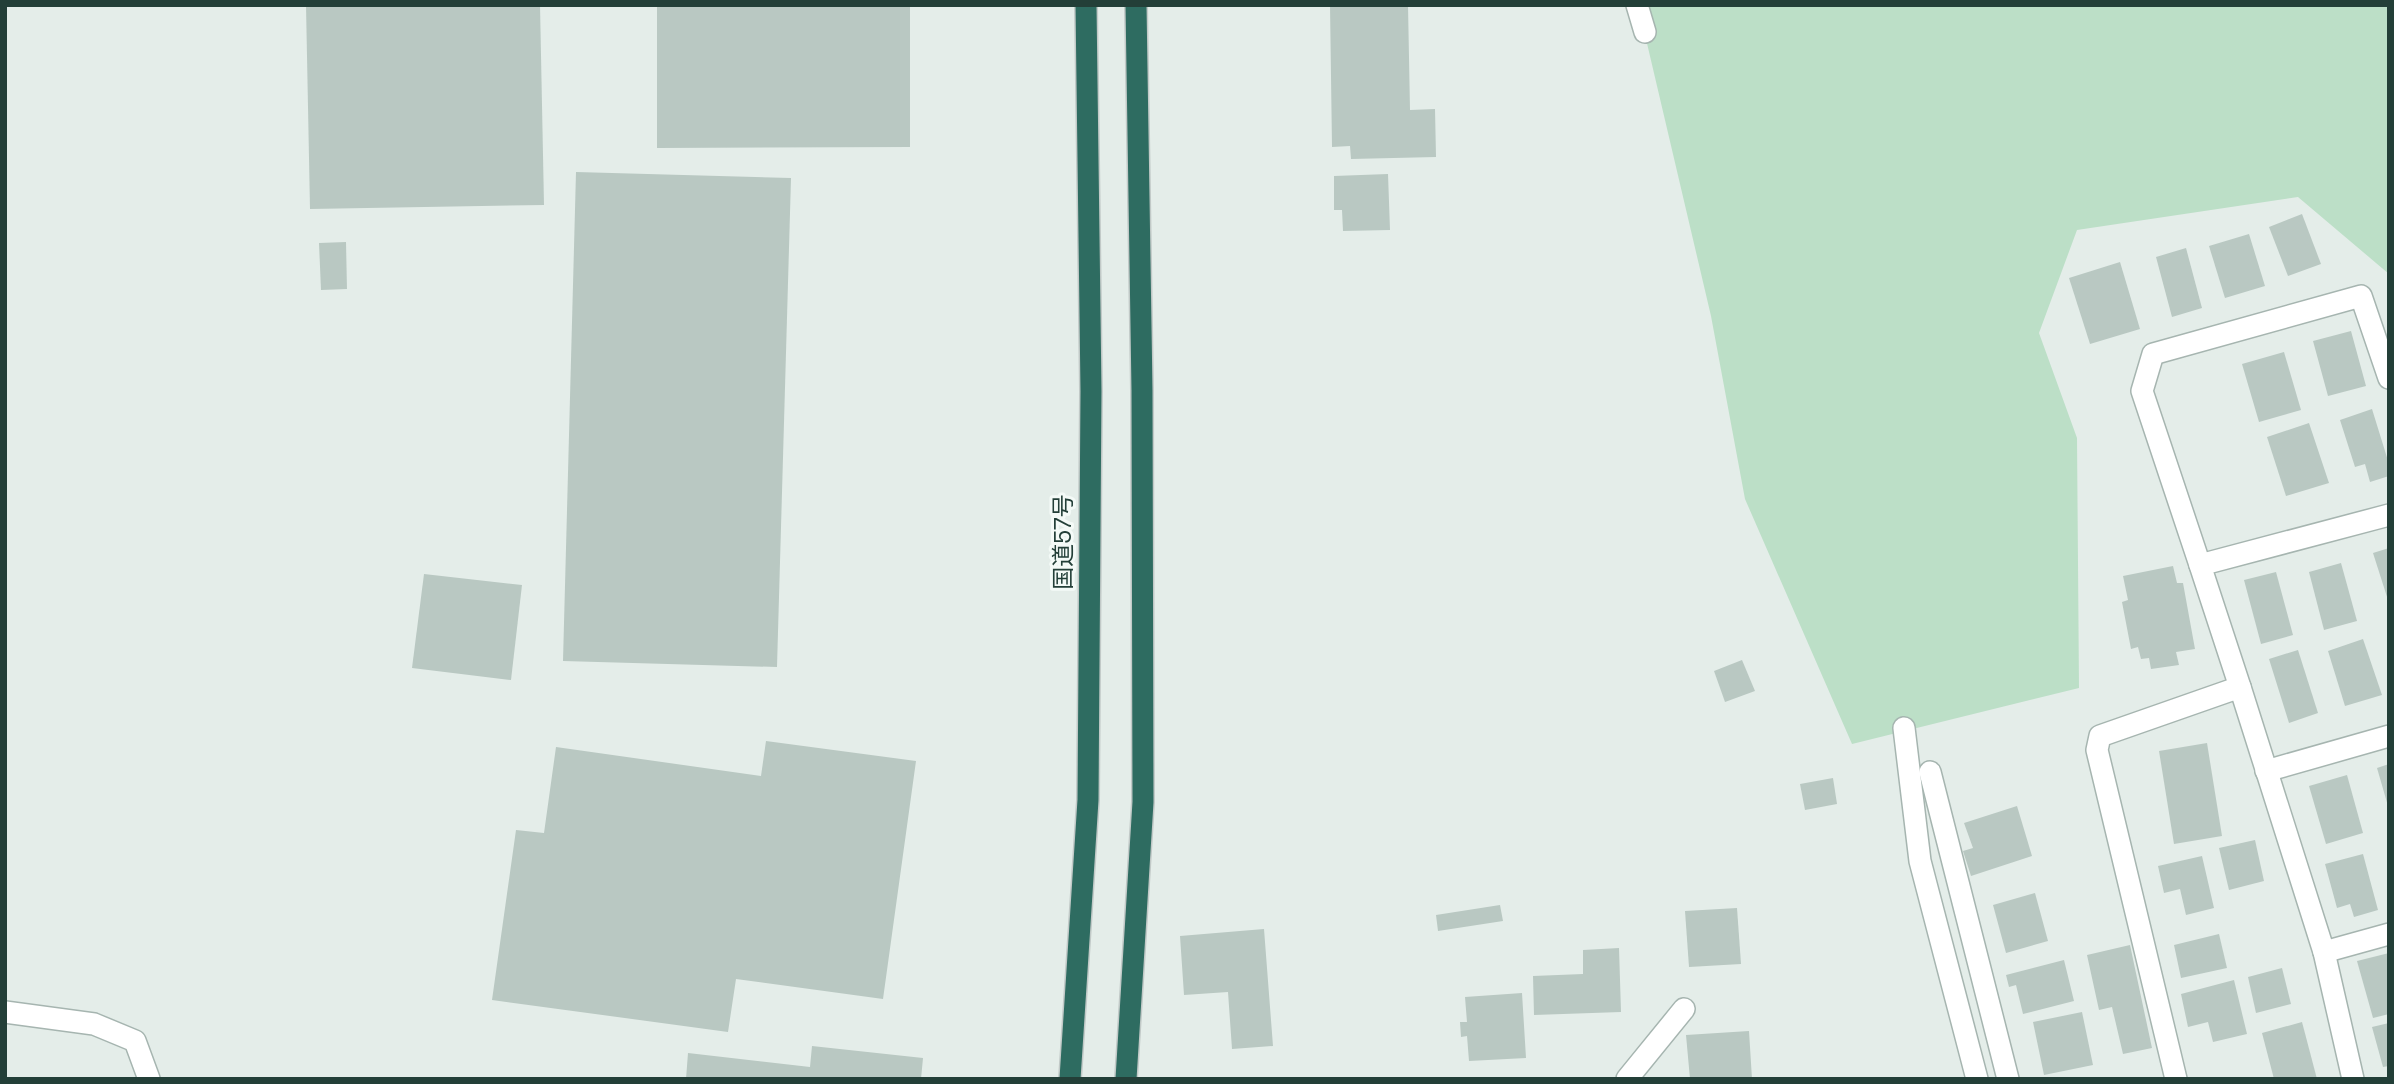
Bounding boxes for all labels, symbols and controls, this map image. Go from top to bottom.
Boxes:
street label: 国道57号 [1048,494,1078,590]

